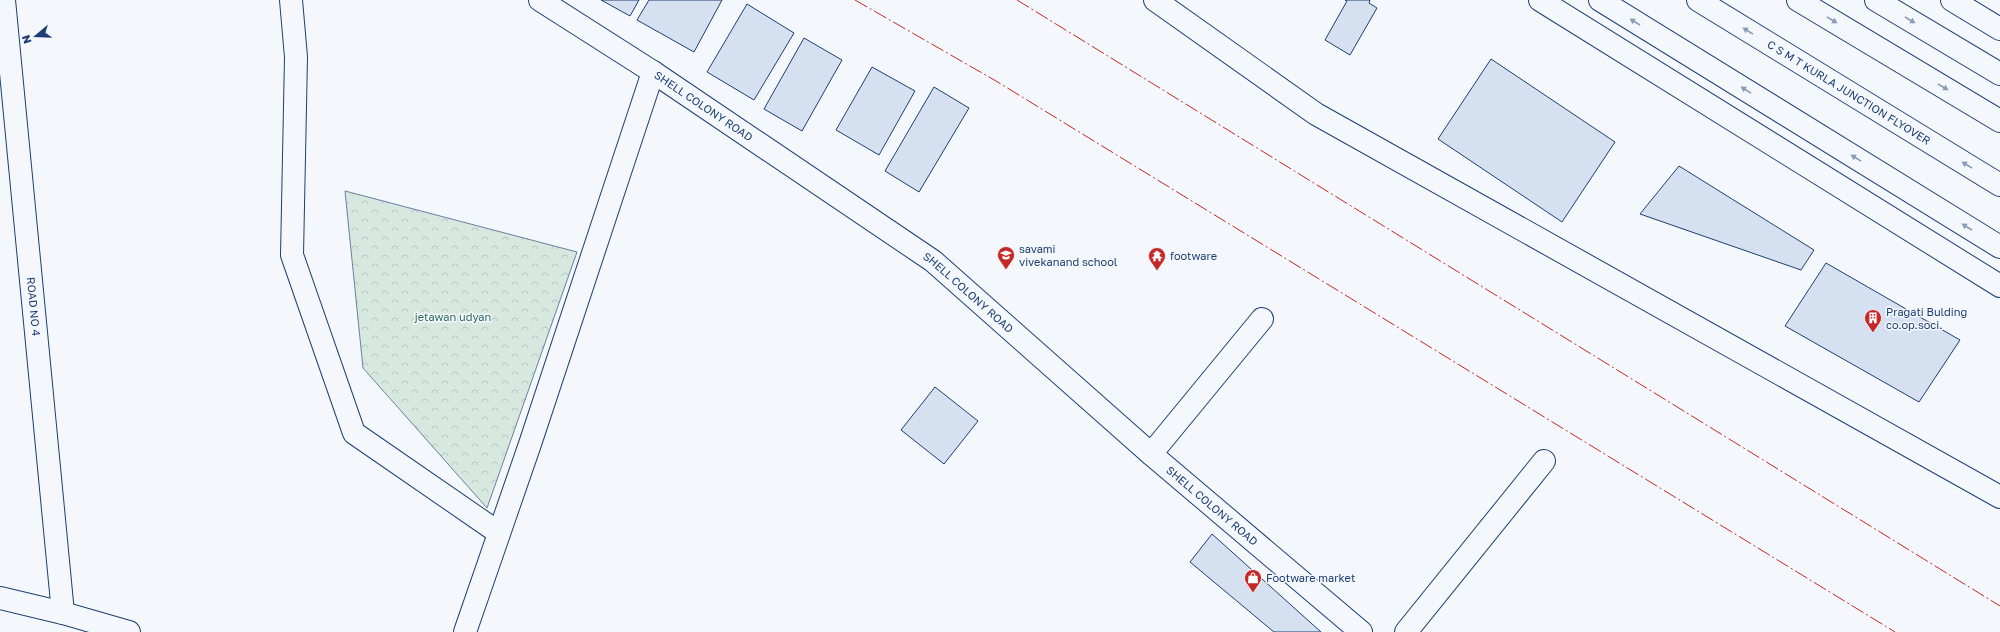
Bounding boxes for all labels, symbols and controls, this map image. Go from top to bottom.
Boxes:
north arrow [16,16,56,56]
one-way arrow [1827,16,1837,24]
one-way arrow [1905,16,1915,24]
one-way arrow [1629,18,1641,25]
one-way arrow [1743,27,1754,34]
text: N [19,33,34,45]
street label: C S M T KURLA JUNCTION FLYOVER [1765,37,1933,147]
street label: SHELL COLONY ROAD [652,68,756,144]
one-way arrow [1938,83,1948,91]
one-way arrow [1741,86,1751,94]
one-way arrow [1850,155,1862,162]
one-way arrow [1961,161,1973,168]
one-way arrow [1961,223,1973,230]
place label: savami vivekanand school [1019,242,1118,268]
school or university icon: savami vivekanand school [996,245,1016,270]
temple icon: footware [1147,246,1167,271]
street label: SHELL COLONY ROAD [921,249,1017,335]
place label: footware [1170,249,1217,262]
street label: ROAD NO 4 [25,276,43,337]
place label: Pragati Bulding co.op.soci. [1886,305,1967,331]
building icon: Pragati Bulding co.op.soci. [1863,308,1883,333]
park label: jetawan udyan [414,310,491,323]
street label: SHELL COLONY ROAD [1164,463,1261,548]
shop icon: Footware market [1243,568,1263,593]
place label: Footware market [1266,571,1355,584]

